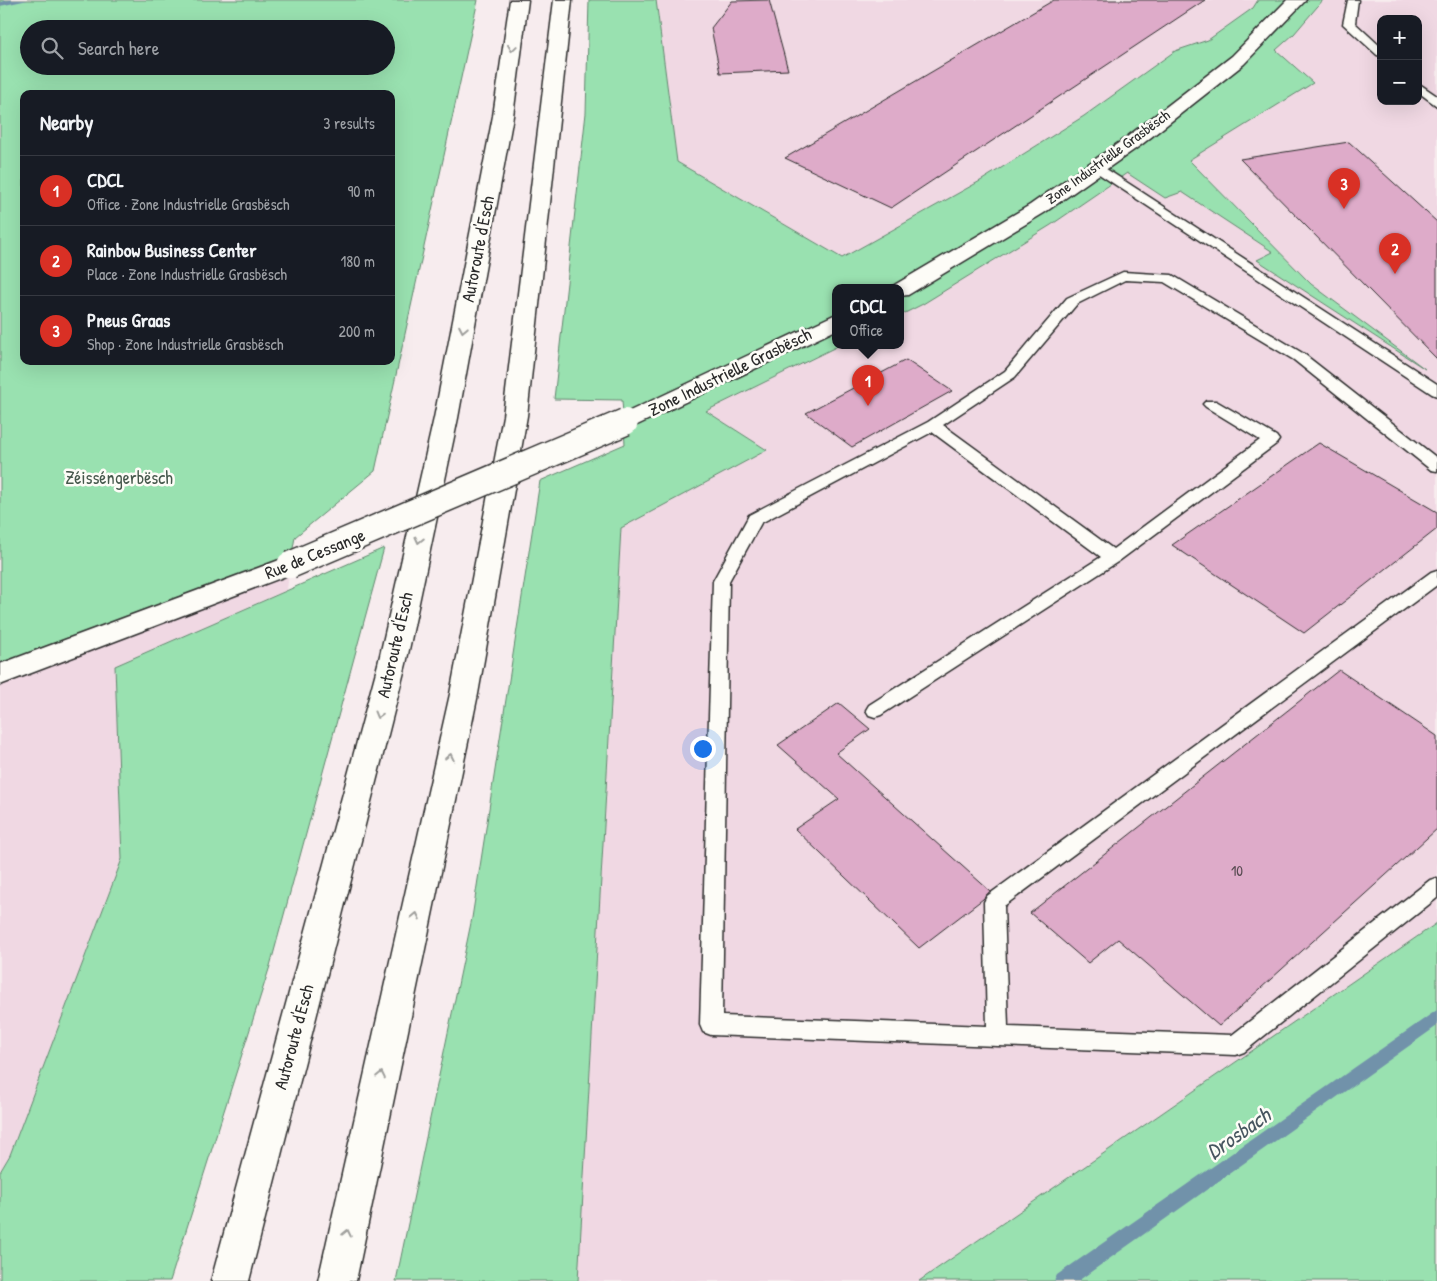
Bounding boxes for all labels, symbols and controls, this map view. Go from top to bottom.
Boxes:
map controls [1377,15,1422,105]
button: + [1377,15,1422,60]
search box [20,20,395,75]
icon: search [38,34,66,62]
text: Search here [78,35,159,61]
one-way arrow [507,45,518,53]
button: − [1377,60,1422,105]
street label: Zone Industrielle Grasbësch [1041,104,1174,209]
text: Nearby [40,108,93,137]
text: 3 results [323,112,375,134]
text: CDCL [87,167,124,193]
pin: 3 [1328,168,1360,209]
text: 1 [53,180,59,202]
text: 90 m [347,180,375,202]
text: Office · Zone Industrielle Grasbësch [87,193,290,215]
street label: Autoroute d'Esch [455,193,500,304]
pin: 2 [1379,233,1411,274]
text: Rainbow Business Center [87,237,257,263]
text: 2 [52,250,60,272]
text: 180 m [341,250,375,272]
text: Place · Zone Industrielle Grasbësch [87,263,287,285]
popup [832,284,904,349]
text: CDCL [850,293,886,319]
text: Pneus Graas [87,307,170,333]
text: Office [850,319,883,341]
text: 3 [52,320,60,342]
text: 200 m [339,320,375,342]
street label: Zone Industrielle Grasbësch [644,321,816,422]
one-way arrow [458,325,469,333]
text: Shop · Zone Industrielle Grasbësch [87,333,283,355]
pin: 1 [852,365,884,406]
park label: Zéisséngerbësch [65,465,173,490]
street label: Rue de Cessange [261,522,369,585]
one-way arrow [414,535,425,544]
street label: Autoroute d'Esch [370,589,419,700]
one-way arrow [374,710,384,718]
your location [690,736,716,762]
one-way arrow [445,752,455,761]
house number: 10 [1231,860,1243,881]
one-way arrow [410,911,421,920]
street label: Autoroute d'Esch [268,981,320,1092]
one-way arrow [376,1070,386,1079]
water label: Drosbach [1200,1099,1277,1166]
one-way arrow [341,1229,352,1238]

